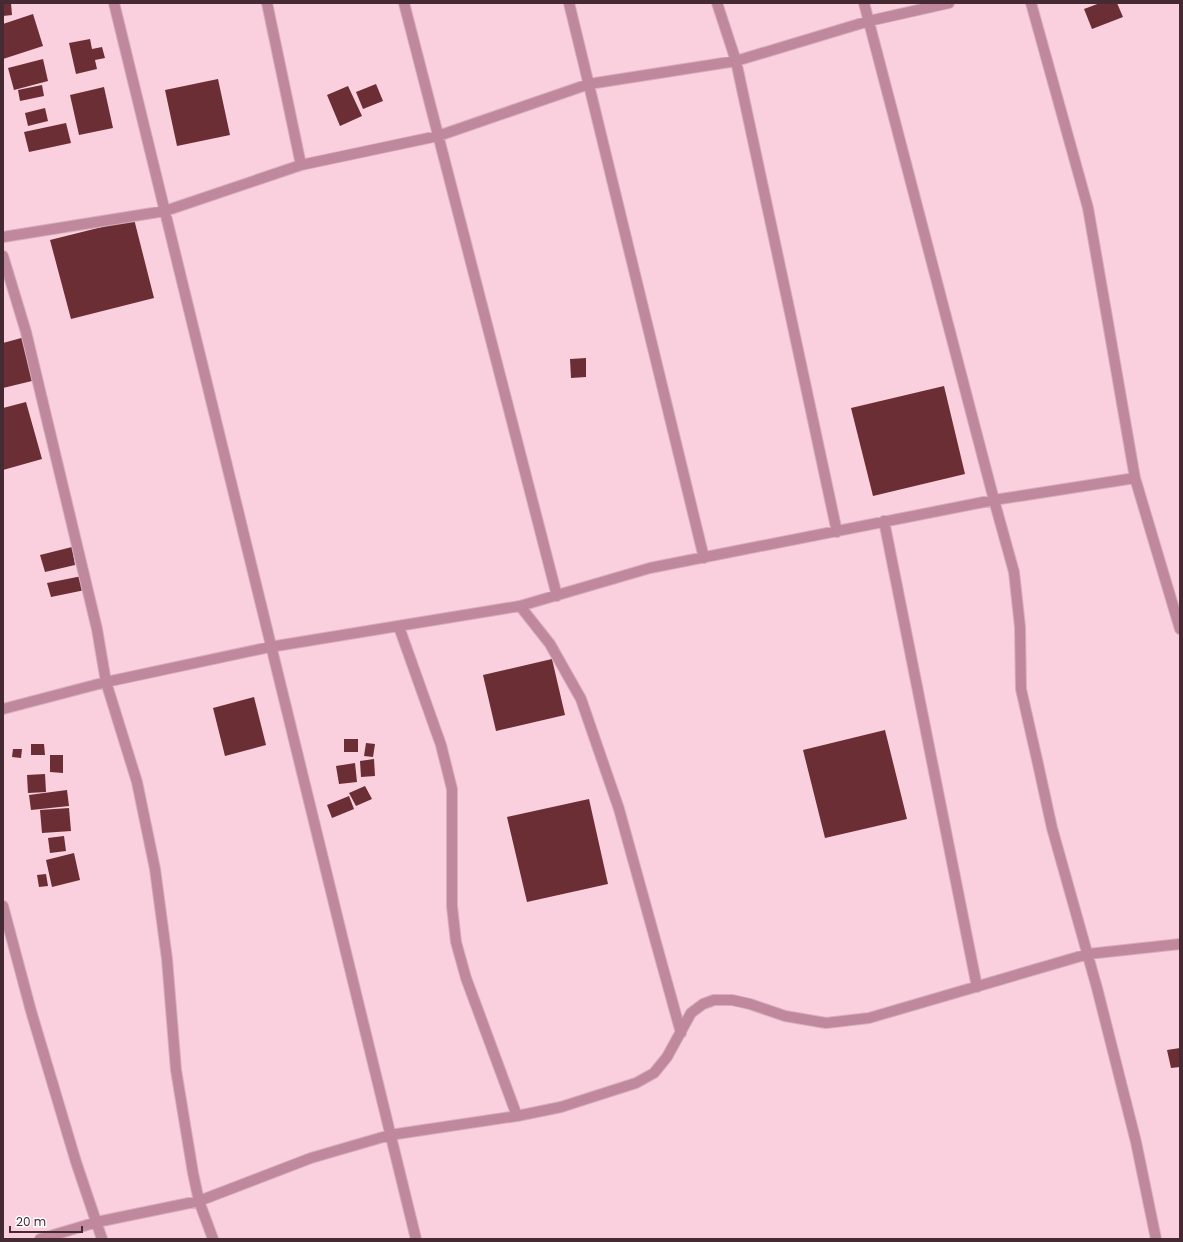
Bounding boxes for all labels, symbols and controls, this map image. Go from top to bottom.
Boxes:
scale bar [10,1208,82,1234]
text: 20 m [16,1213,46,1230]

